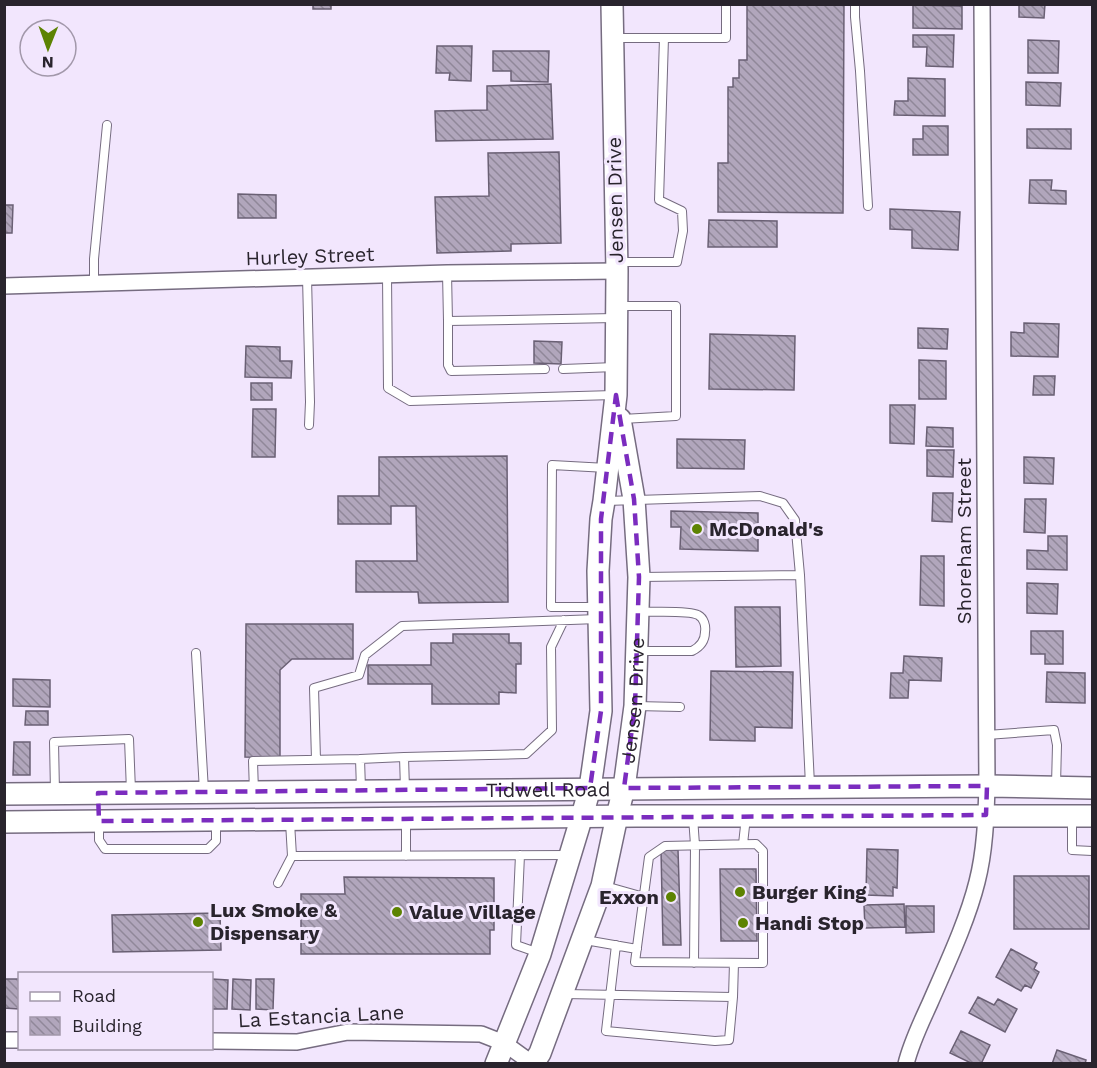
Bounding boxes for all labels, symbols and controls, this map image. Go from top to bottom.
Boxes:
north arrow [18,18,78,78]
text: N [42,53,54,72]
street label: Jensen Drive [602,137,628,263]
street label: Hurley Street [245,242,376,270]
street label: Shoreham Street [952,457,976,624]
place label: McDonald's [709,517,824,541]
marker: McDonald's [690,522,704,536]
street label: Jensen Drive [615,637,649,765]
street label: Tidwell Road [485,777,610,802]
place label: Burger King [752,880,867,904]
place label: Exxon [599,885,659,909]
marker: Burger King [733,885,747,899]
marker: Exxon [664,890,678,904]
place label: Lux Smoke & Dispensary [210,898,337,945]
place label: Value Village [409,900,536,924]
marker: Value Village [390,905,404,919]
place label: Handi Stop [755,911,864,935]
marker: Lux Smoke & Dispensary [191,915,205,929]
marker: Handi Stop [736,916,750,930]
legend [18,972,213,1050]
text: Road [72,985,116,1006]
street label: La Estancia Lane [237,1000,405,1032]
text: Building [72,1015,142,1036]

